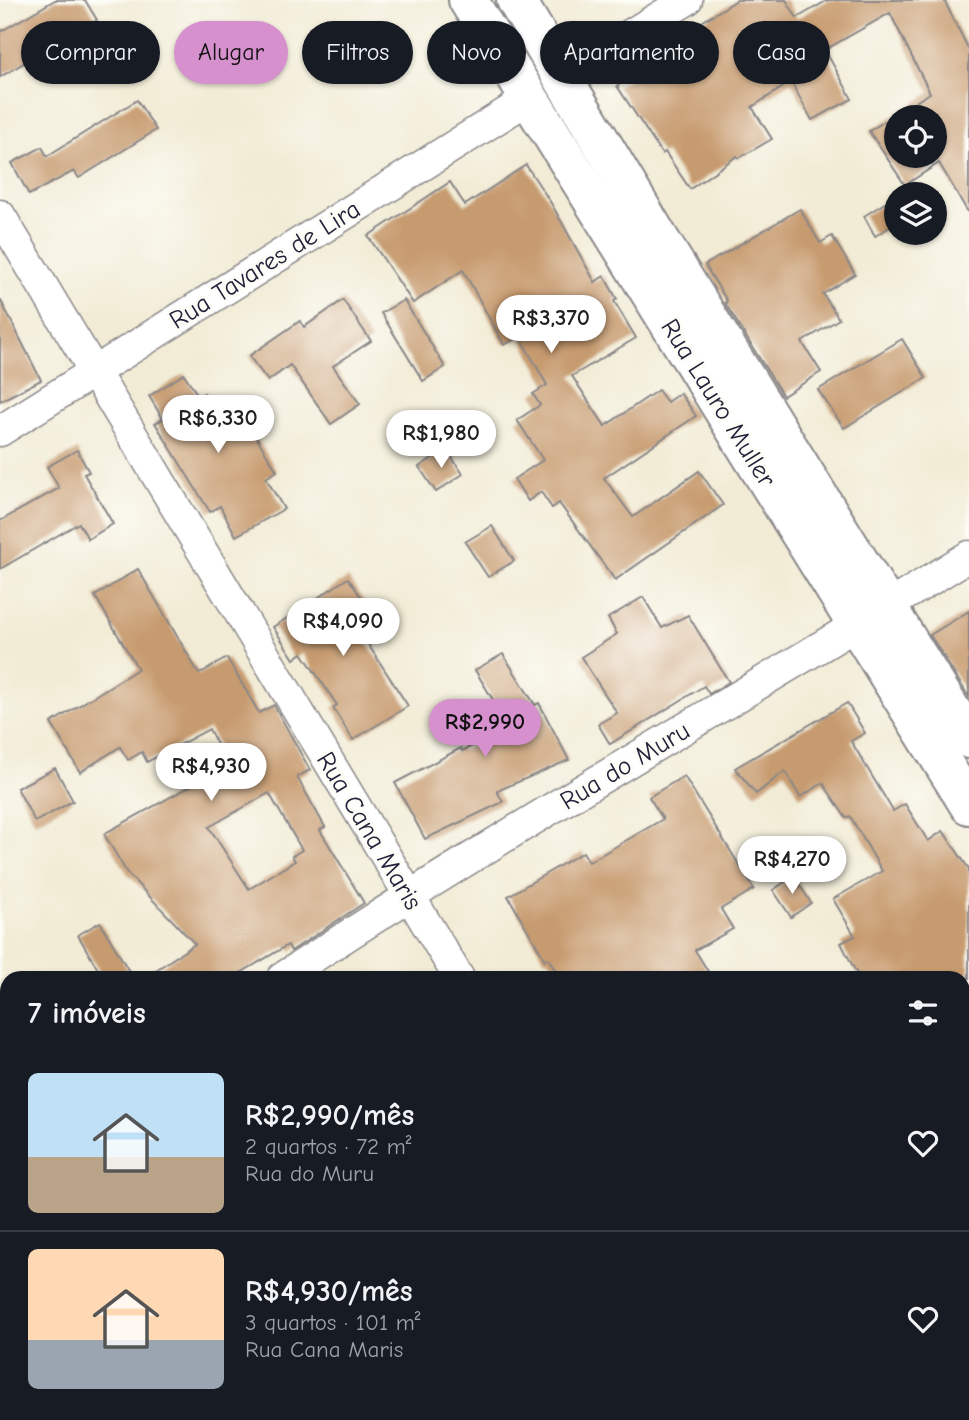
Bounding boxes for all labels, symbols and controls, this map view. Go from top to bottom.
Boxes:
chip: Comprar [21,21,160,84]
chip: Alugar [174,21,288,84]
chip: Filtros [302,21,413,84]
chip: Novo [427,21,526,84]
chip: Apartamento [540,21,719,84]
chip: Casa [733,21,830,84]
map controls [884,105,947,245]
button: locate [884,105,947,168]
button: layers [884,182,947,245]
street label: Rua Tavares de Lira [164,194,366,336]
pin: R$3,370 [486,296,616,355]
text: R$3,370 [512,304,590,331]
street label: Rua Lauro Muller [654,314,782,493]
pin: R$6,330 [153,396,283,455]
text: R$6,330 [178,404,258,431]
pin: R$1,980 [376,410,506,470]
text: R$1,980 [402,419,480,446]
pin: R$4,090 [278,598,408,658]
text: R$4,090 [303,607,383,634]
pin: R$2,990 [420,700,550,759]
text: R$2,990 [445,708,525,735]
street label: Rua do Muru [555,716,695,816]
pin: R$4,930 [146,744,276,803]
street label: Rua Cana Maris [310,747,428,915]
text: R$4,930 [172,752,250,779]
pin: R$4,270 [727,836,857,896]
text: R$4,270 [753,845,831,872]
icon: filters [904,994,942,1032]
text: 7 imóveis [28,996,146,1031]
text: R$2,990/mês [245,1098,414,1133]
icon: home [84,1101,168,1185]
icon: heart [904,1124,942,1162]
text: 2 quartos · 72 m² [245,1133,412,1160]
text: Rua do Muru [245,1160,374,1187]
text: R$4,930/mês [245,1274,413,1309]
icon: home [84,1277,168,1361]
icon: heart [904,1300,942,1338]
text: 3 quartos · 101 m² [245,1309,421,1336]
text: Rua Cana Maris [245,1336,403,1363]

